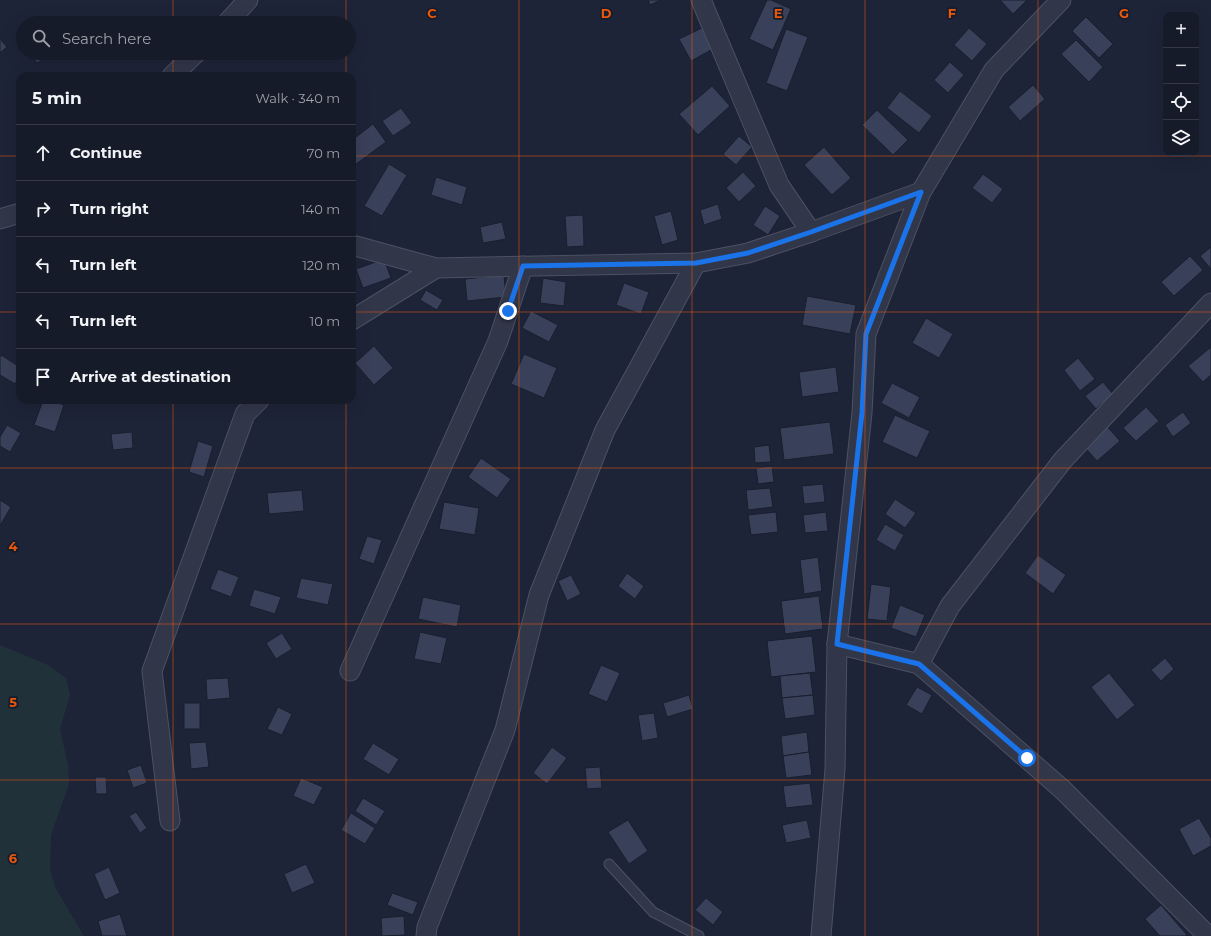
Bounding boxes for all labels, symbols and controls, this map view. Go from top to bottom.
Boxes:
text: C [427,5,437,21]
text: D [601,5,612,21]
text: E [774,5,783,21]
text: F [948,5,956,21]
text: G [1119,5,1129,21]
map controls [1163,12,1199,156]
button: + [1163,12,1199,48]
search box [16,16,356,60]
icon: search [30,27,52,49]
text: Search here [62,29,151,48]
button: − [1163,48,1199,84]
button: locate [1163,84,1199,120]
text: 5 min [32,88,82,108]
text: Walk · 340 m [256,90,340,106]
button: layers [1163,120,1199,156]
icon: ahead [32,142,54,164]
text: Continue [70,143,142,162]
text: 70 m [307,145,340,161]
icon: right [32,198,54,220]
text: Turn right [70,199,149,218]
text: 140 m [301,201,340,217]
icon: left [32,254,54,276]
text: Turn left [70,255,137,274]
text: 120 m [302,257,340,273]
route end [499,302,517,320]
icon: left [32,310,54,332]
text: Turn left [70,311,137,330]
text: 10 m [310,313,340,329]
icon: arrive [32,366,54,388]
text: Arrive at destination [70,367,231,386]
text: 4 [9,538,18,554]
text: 5 [9,694,17,710]
route start [1018,749,1036,767]
text: 6 [9,850,18,866]

